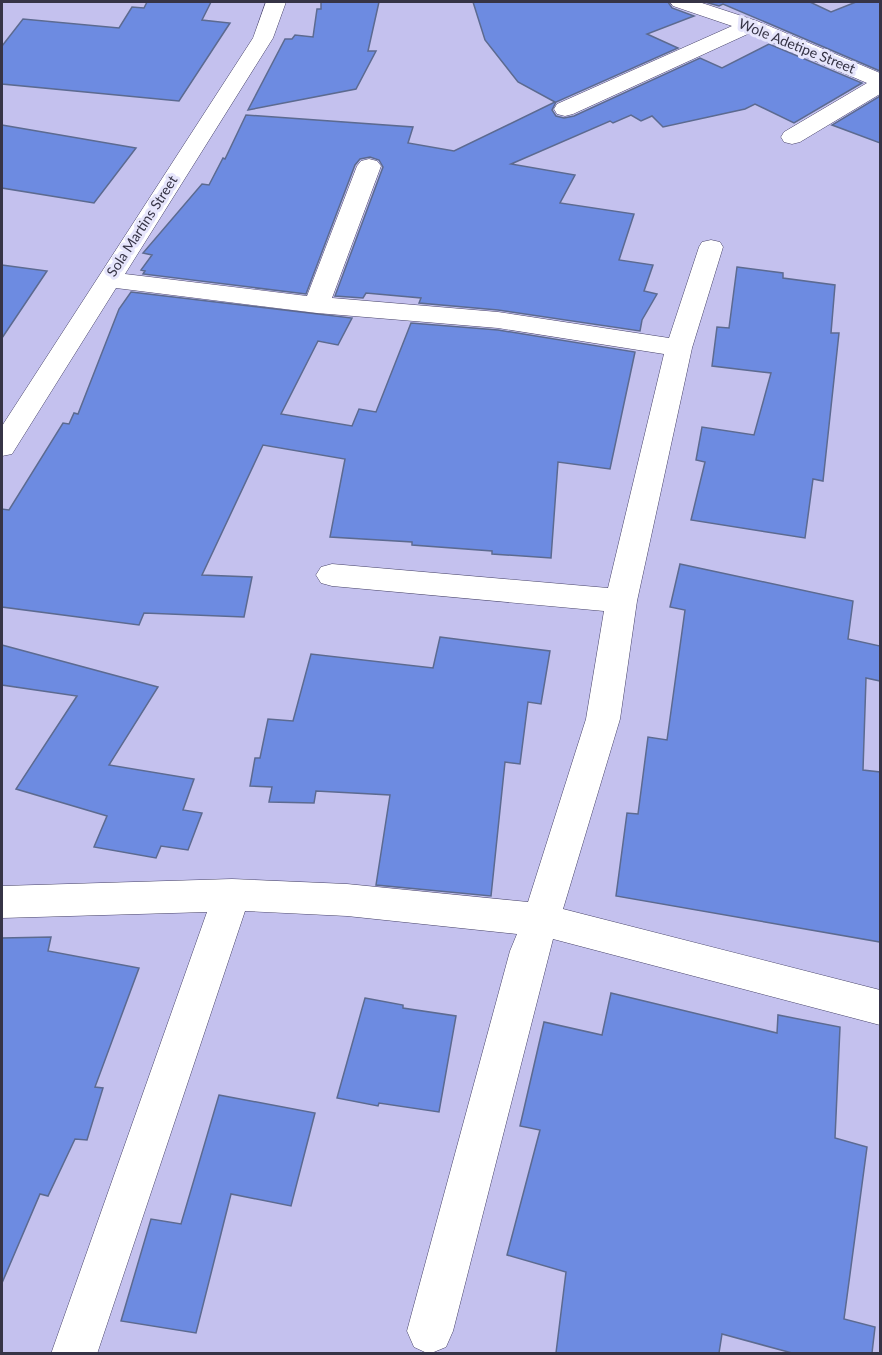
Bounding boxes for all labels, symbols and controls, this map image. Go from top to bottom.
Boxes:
street label: Wole Adetipe Street [736,14,858,77]
street label: Sola Martins Street [103,172,181,279]

